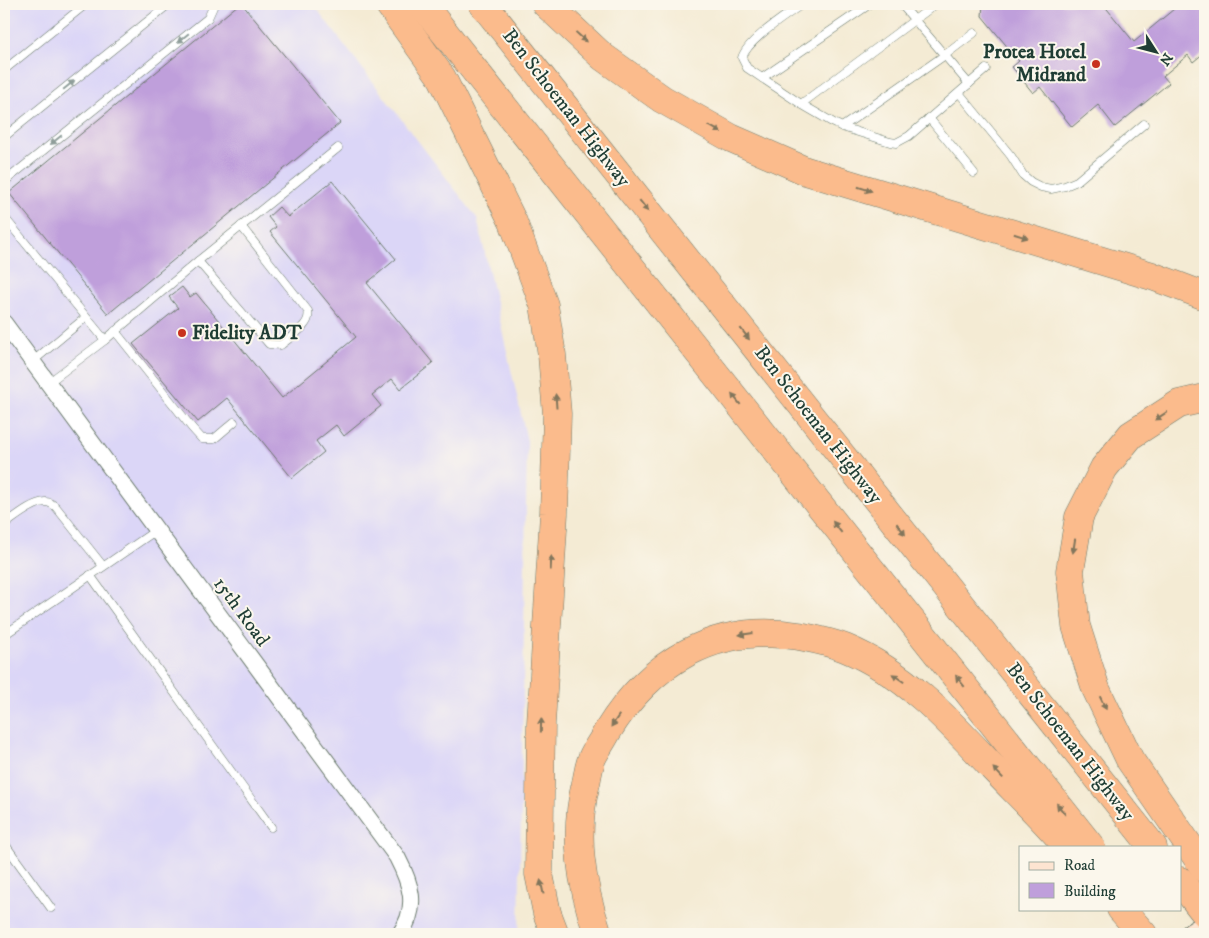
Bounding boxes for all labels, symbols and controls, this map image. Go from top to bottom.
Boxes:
street label: Ben Schoeman Highway [496,24,636,193]
north arrow [1132,28,1182,78]
one-way arrow [575,31,587,43]
one-way arrow [177,32,190,43]
place label: Protea Hotel Midrand [983,40,1087,88]
text: N [1155,49,1176,69]
marker: Protea Hotel Midrand [1090,58,1102,70]
one-way arrow [62,79,75,90]
one-way arrow [707,125,722,133]
one-way arrow [50,134,63,145]
one-way arrow [858,185,873,193]
one-way arrow [639,199,650,212]
one-way arrow [1013,232,1028,240]
place label: Fidelity ADT [192,321,303,346]
marker: Fidelity ADT [176,327,188,339]
one-way arrow [740,327,751,340]
street label: Ben Schoeman Highway [748,341,888,510]
one-way arrow [551,392,559,408]
one-way arrow [731,393,742,406]
one-way arrow [1154,411,1167,421]
one-way arrow [832,520,843,533]
one-way arrow [895,522,906,535]
one-way arrow [1070,538,1078,554]
one-way arrow [547,555,555,571]
street label: 15th Road [207,572,275,652]
one-way arrow [737,630,753,638]
street label: Ben Schoeman Highway [1000,658,1140,827]
one-way arrow [891,673,905,683]
one-way arrow [955,674,965,688]
one-way arrow [1099,696,1107,710]
one-way arrow [610,714,620,727]
one-way arrow [537,717,545,733]
one-way arrow [992,767,1004,779]
one-way arrow [1056,802,1066,815]
legend [1019,846,1182,910]
text: Road [1064,856,1096,875]
one-way arrow [537,879,545,895]
text: Building [1064,882,1116,901]

